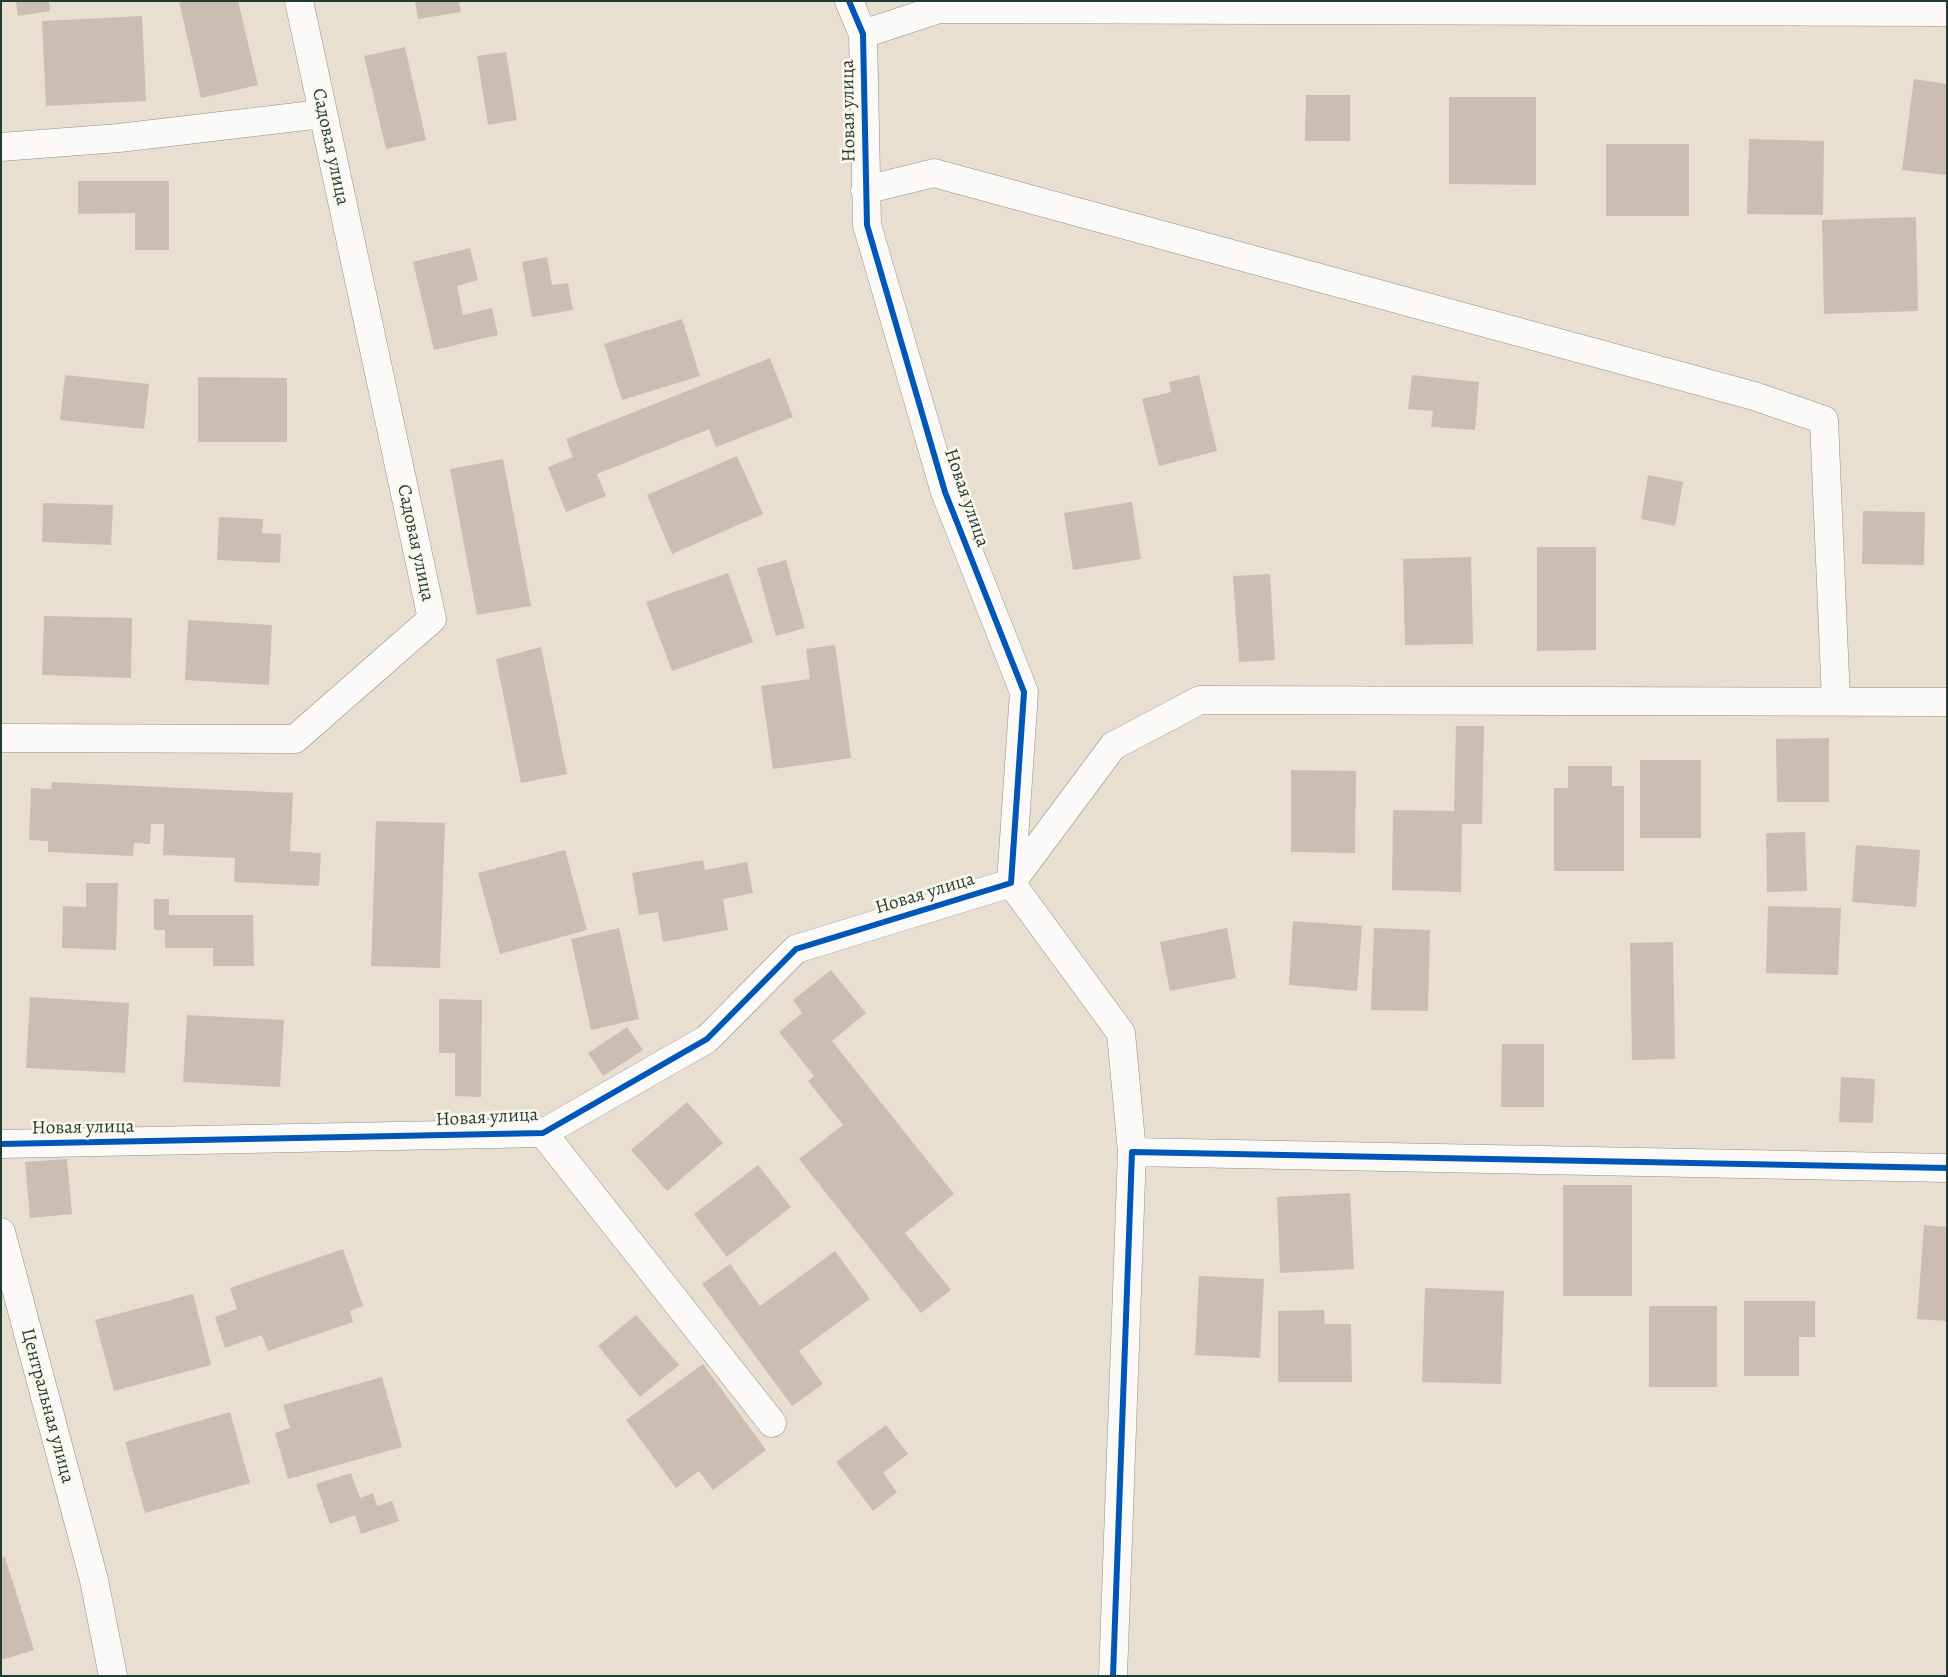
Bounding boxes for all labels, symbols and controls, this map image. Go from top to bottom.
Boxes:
street label: Новая улица [837,59,861,163]
street label: Садовая улица [306,87,354,207]
street label: Новая улица [938,446,994,550]
street label: Садовая улица [391,483,439,603]
street label: Новая улица [873,868,977,920]
street label: Новая улица [435,1104,539,1132]
street label: Новая улица [31,1116,135,1140]
street label: Центральная улица [15,1326,79,1486]

